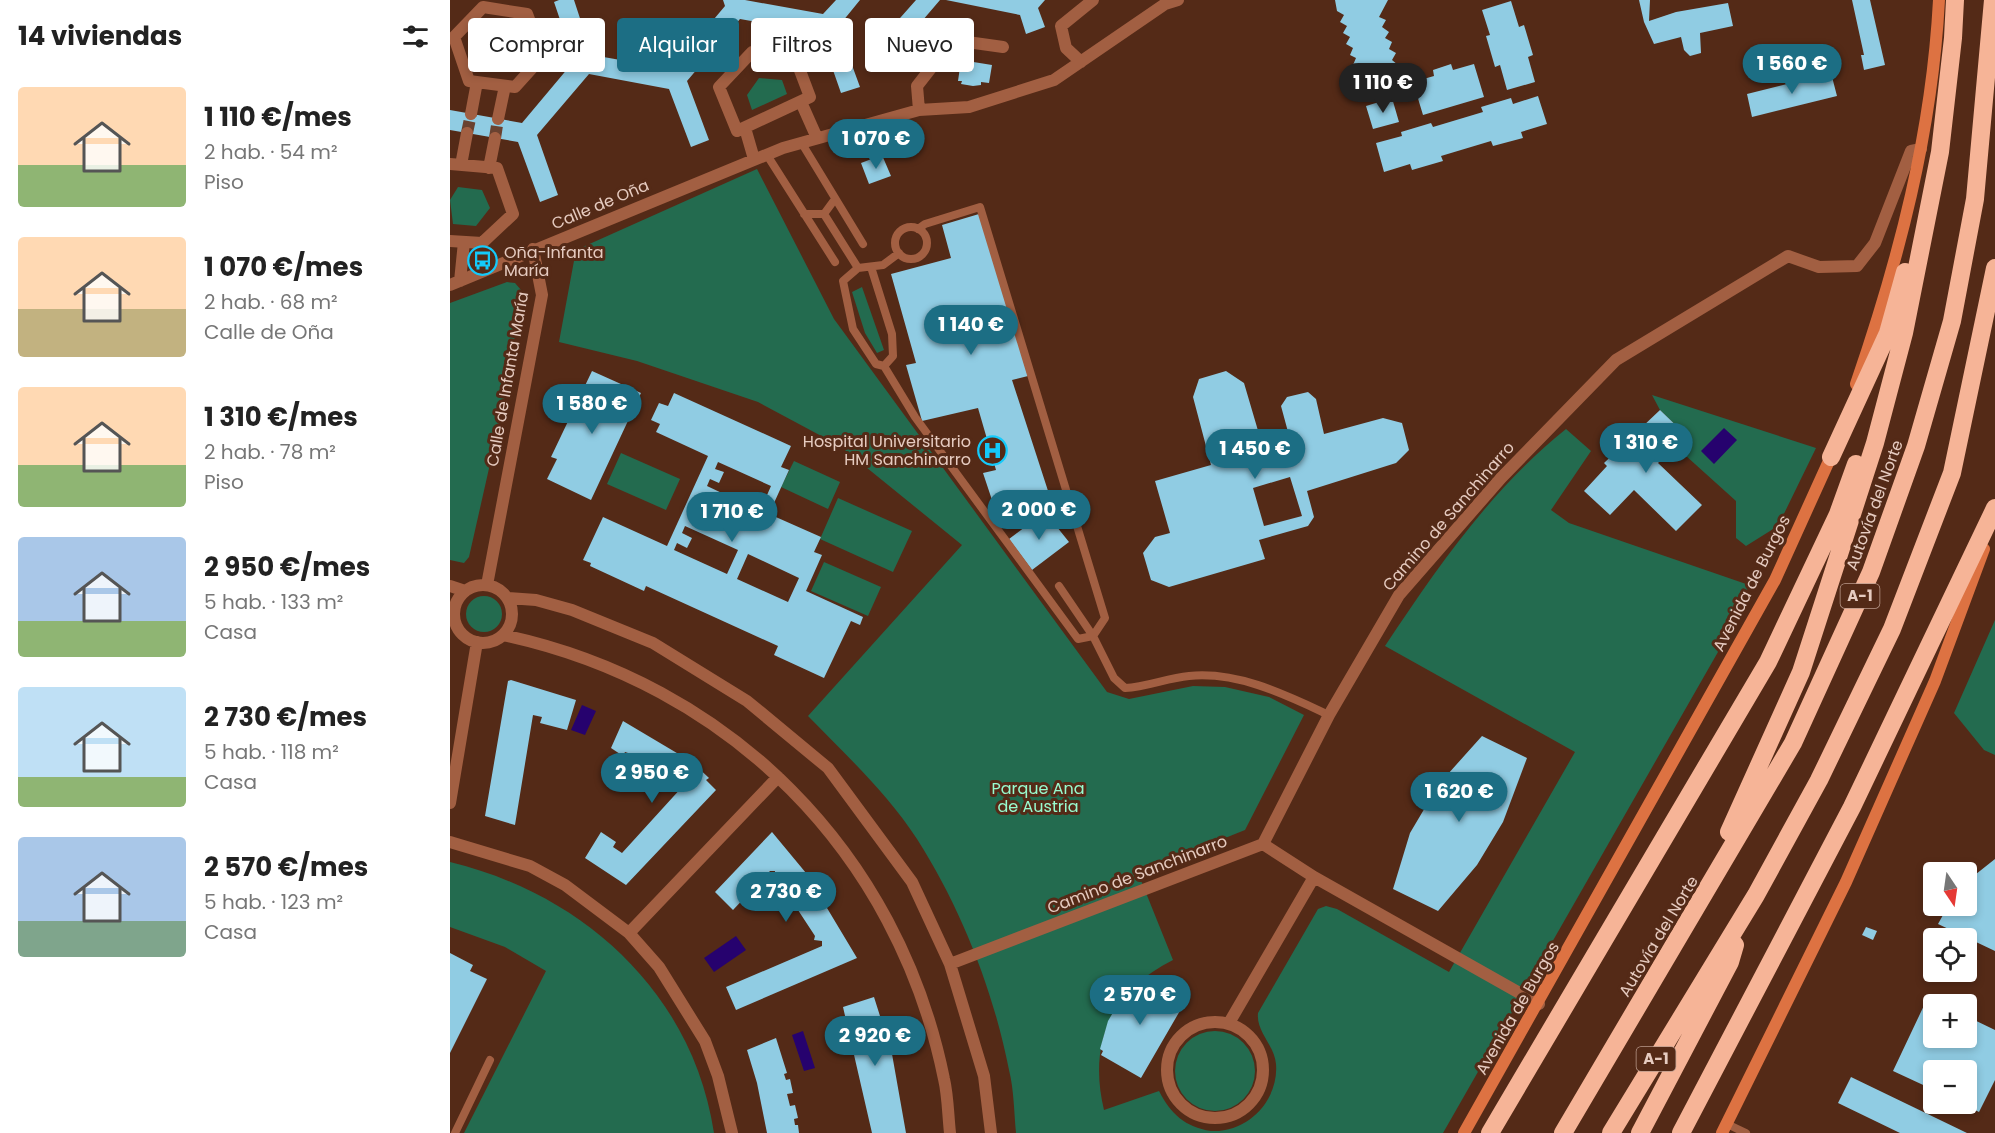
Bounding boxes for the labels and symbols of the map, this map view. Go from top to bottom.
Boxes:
pin: 1 560 € [1737,44,1847,95]
pin: 1 110 € [1328,63,1438,114]
pin: 1 070 € [821,119,931,170]
street label: Calle de Oña [548,174,652,235]
place label: Oña-Infanta María [504,241,604,282]
bus stop icon: Oña-Infanta María [467,245,499,277]
street label: Calle de Infanta María [481,290,534,468]
pin: 1 140 € [916,305,1026,356]
pin: 1 580 € [537,384,647,435]
pin: 1 310 € [1591,423,1701,474]
pin: 1 450 € [1200,429,1310,480]
place label: Hospital Universitario HM Sanchinarro [803,430,971,471]
hospital icon: Hospital Universitario HM Sanchinarro [976,434,1008,466]
street label: Camino de Sanchinarro [1377,437,1520,596]
street label: Autovía del Norte [1840,437,1909,574]
pin: 2 000 € [984,490,1094,541]
pin: 1 710 € [677,492,787,543]
street label: Avenida de Burgos [1707,511,1796,655]
road number: A-1 [1840,584,1880,608]
pin: 2 950 € [597,753,707,804]
pin: 1 620 € [1404,772,1514,823]
park label: Parque Ana de Austria [991,777,1085,818]
street label: Camino de Sanchinarro [1044,830,1230,919]
north arrow [1923,862,1977,916]
street label: Autovía del Norte [1613,871,1704,1001]
pin: 2 730 € [731,872,841,923]
street label: Avenida de Burgos [1470,937,1565,1079]
pin: 2 570 € [1085,975,1195,1026]
pin: 2 920 € [820,1016,930,1067]
road number: A-1 [1636,1047,1676,1071]

